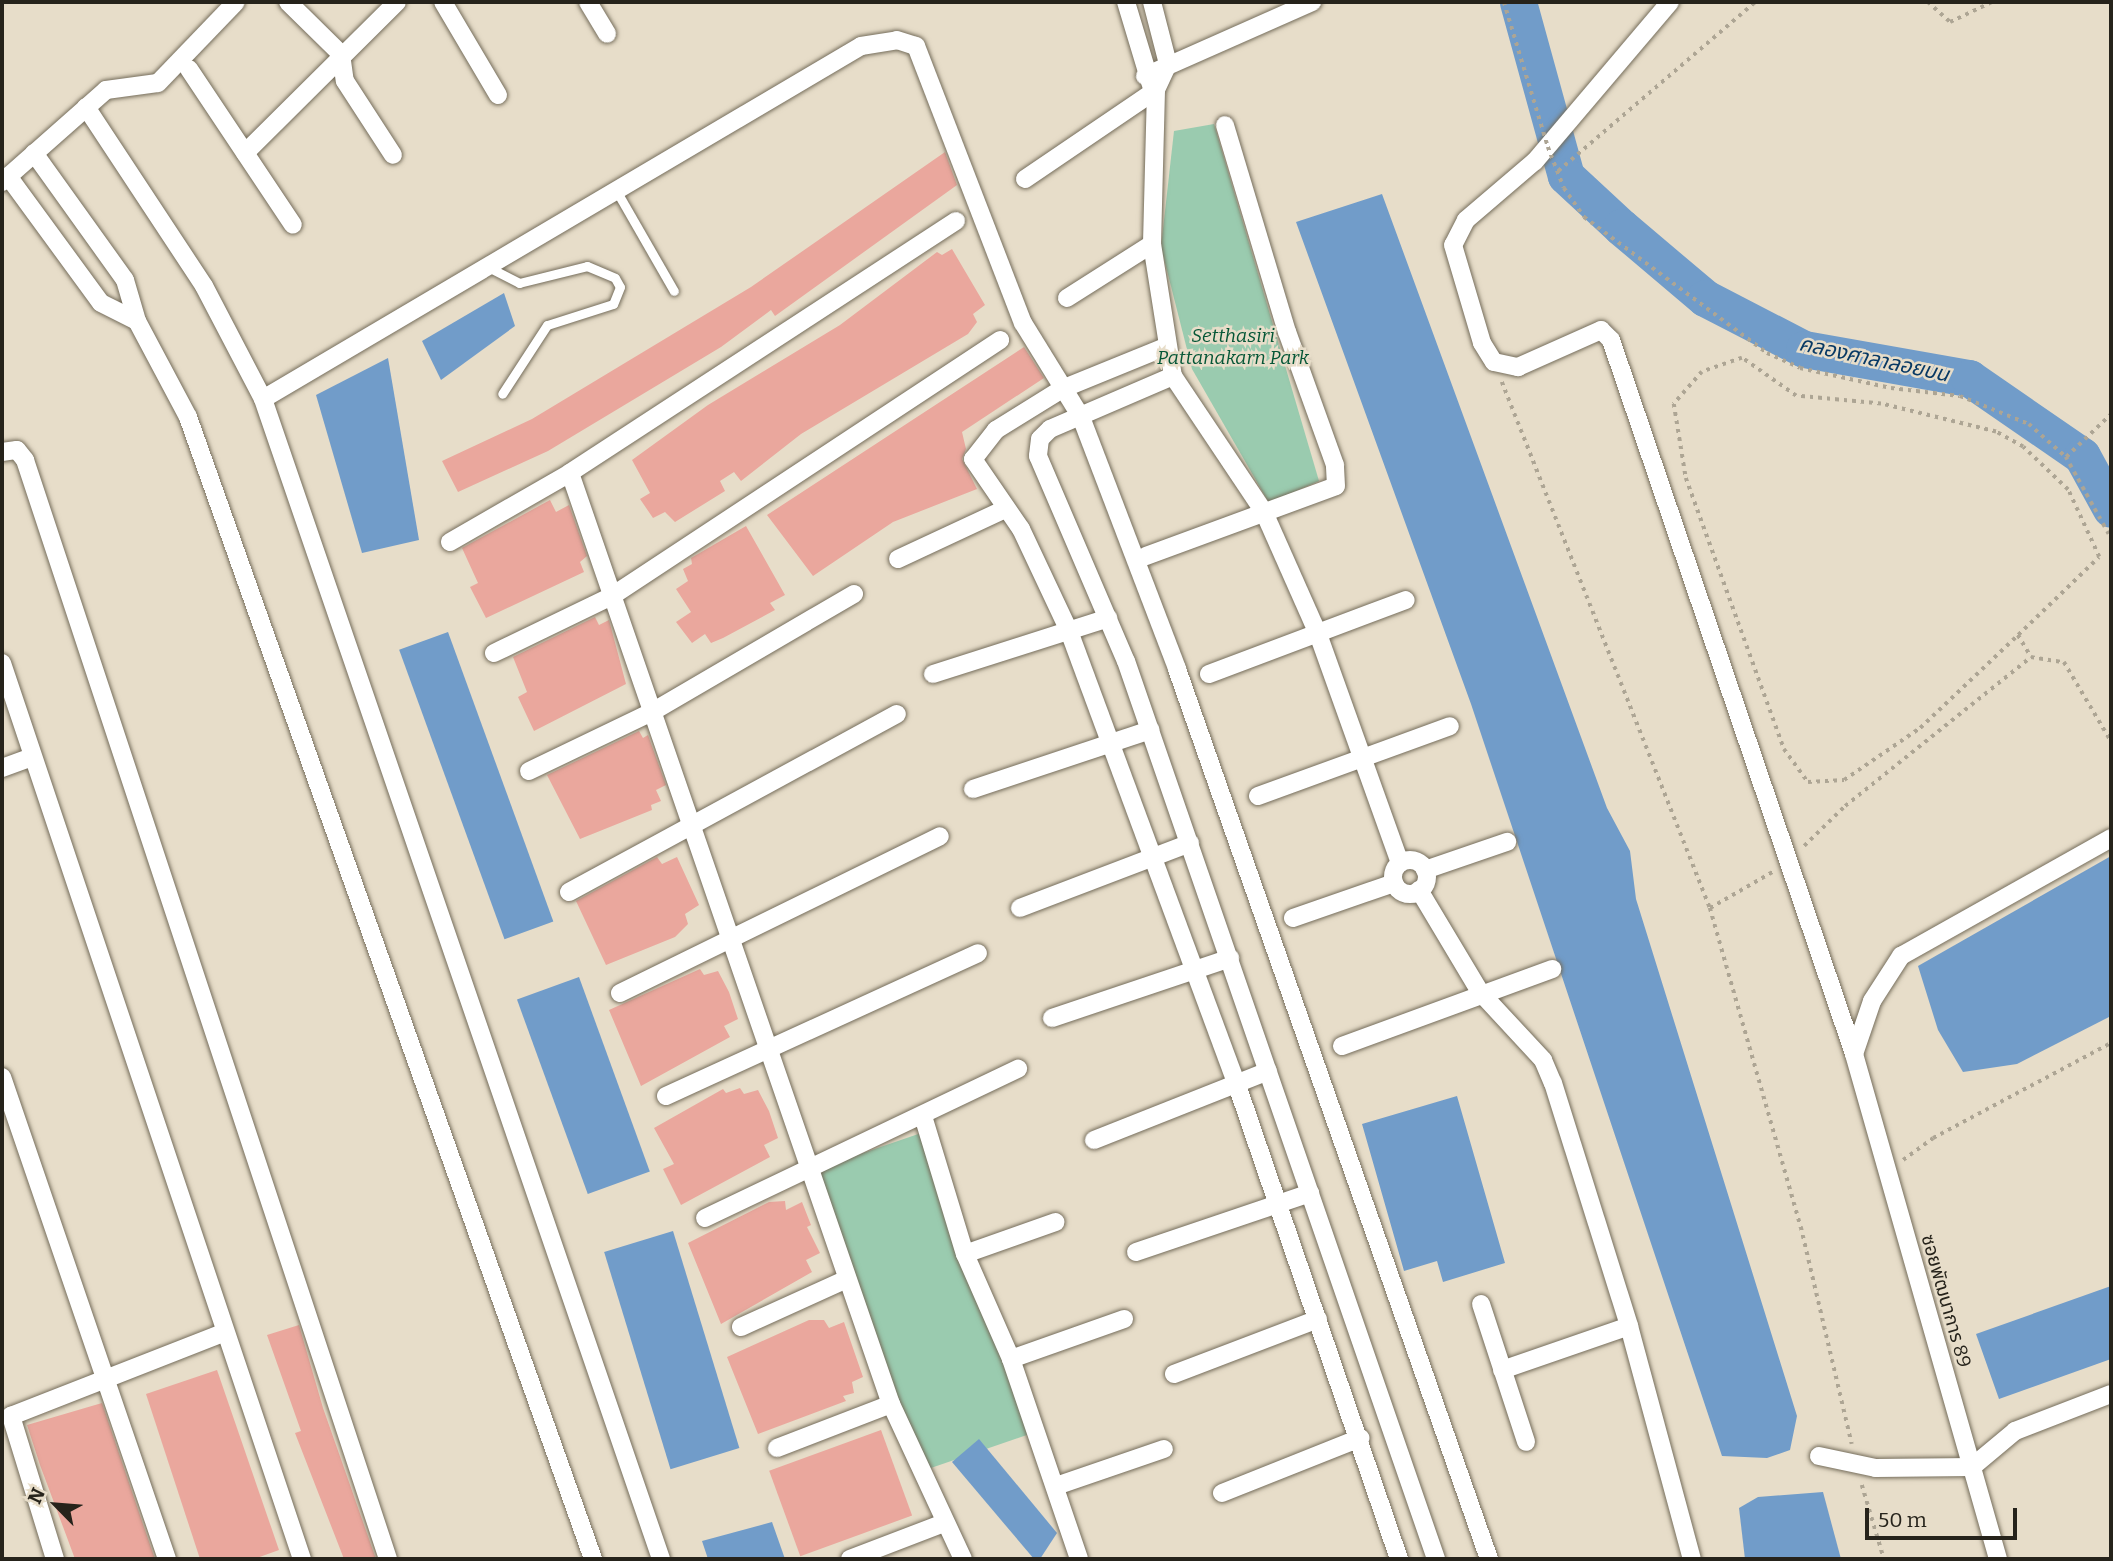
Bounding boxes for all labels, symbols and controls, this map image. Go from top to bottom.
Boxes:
park label: Setthasiri Pattanakarn Park [1157,325,1309,369]
water label: คลองศาลาลอยบน [1797,331,1951,387]
street label: ซอยพัฒนาการ 89 [1916,1232,1976,1370]
north arrow [21,1470,91,1540]
text: N [23,1484,50,1507]
scale bar [1868,1494,2020,1538]
text: 50 m [1878,1507,1927,1533]

